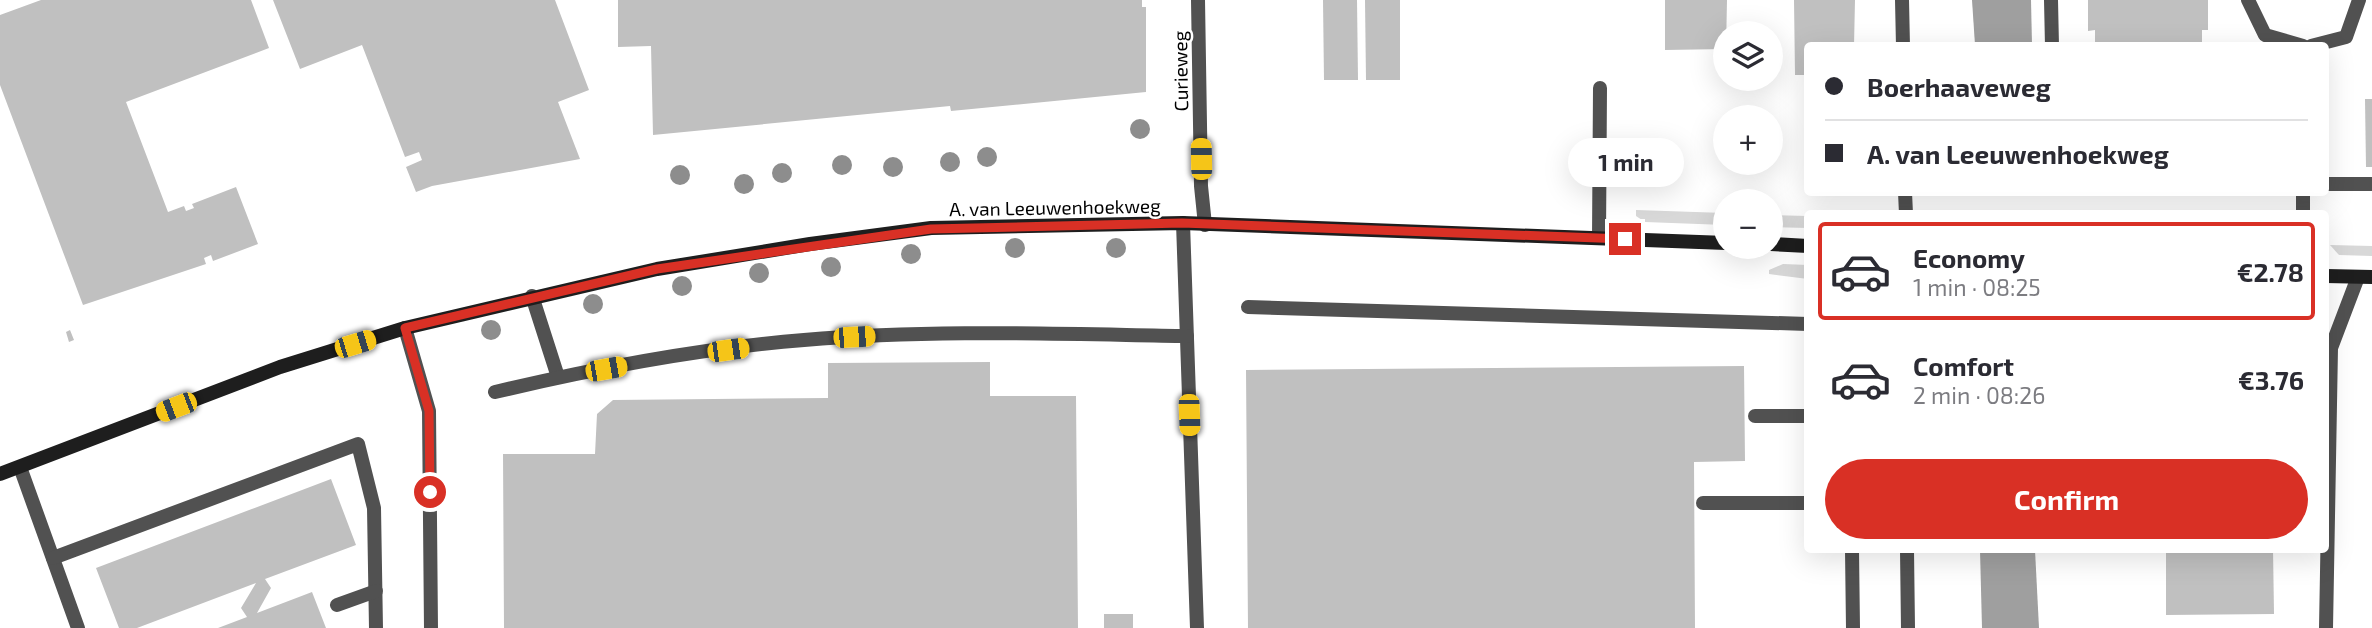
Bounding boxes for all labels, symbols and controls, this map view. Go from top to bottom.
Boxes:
map controls [1713,21,1783,259]
button: layers [1713,21,1783,91]
street label: Curieweg [1168,30,1192,111]
text: Boerhaaveweg [1867,71,2051,102]
button: + [1713,105,1783,175]
car [1191,138,1212,180]
callout: 1 min [1567,138,1683,187]
text: A. van Leeuwenhoekweg [1867,138,2169,169]
text: 1 min [1598,148,1654,176]
button: − [1713,189,1783,259]
street label: A. van Leeuwenhoekweg [949,194,1161,220]
route end [1609,223,1641,255]
icon: car [1829,240,1892,303]
text: Economy [1913,242,2025,273]
text: €2.78 [2237,256,2304,287]
text: 1 min · 08:25 [1913,273,2041,301]
car [833,325,876,349]
car [332,328,379,360]
car [706,337,751,363]
icon: car [1829,348,1892,411]
text: Comfort [1913,350,2014,381]
car [584,355,629,383]
text: €3.76 [2238,364,2304,395]
text: 2 min · 08:26 [1913,381,2045,409]
car [153,390,200,424]
car [1178,394,1201,436]
button: Confirm [1825,459,2308,539]
route start [414,476,446,508]

